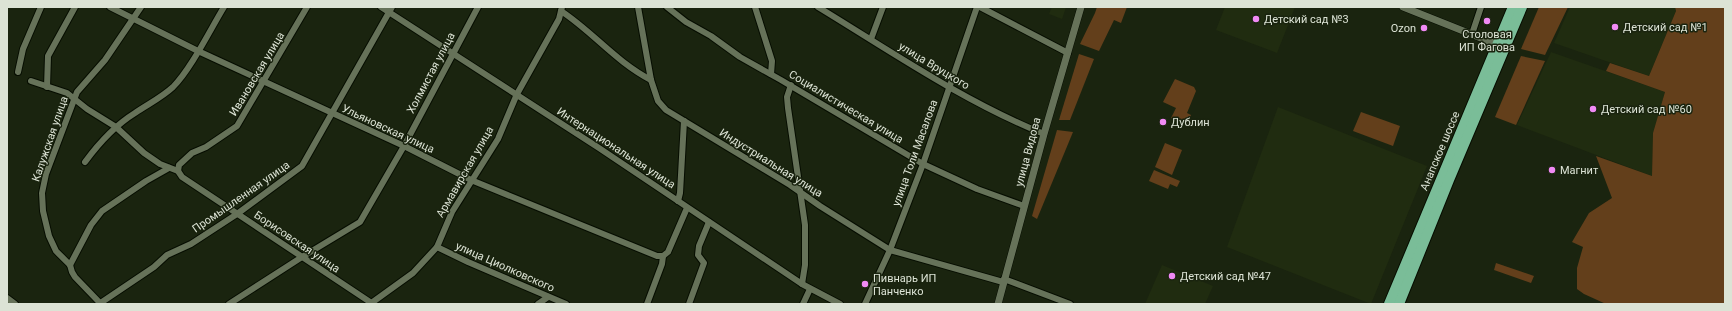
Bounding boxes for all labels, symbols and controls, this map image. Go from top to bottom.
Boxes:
place label: Детский сад №3 [1264,13,1349,26]
marker: Детский сад №3 [1251,14,1261,24]
marker: Столовая ИП Фагова [1482,16,1492,26]
place label: Детский сад №1 [1623,21,1708,34]
place label: Ozon [1391,22,1416,35]
marker: Детский сад №1 [1610,22,1620,32]
marker: Ozon [1419,23,1429,33]
place label: Столовая ИП Фагова [1459,28,1515,54]
street label: Ивановская улица [227,30,287,118]
street label: Холмистая улица [404,30,458,116]
street label: улица Вруцкого [896,40,972,92]
street label: Социалистическая улица [787,68,905,146]
street label: Калужская улица [29,95,71,183]
street label: улица Толи Масалова [890,98,940,208]
street label: Ульяновская улица [340,102,436,156]
place label: Детский сад №60 [1601,103,1692,116]
marker: Детский сад №60 [1588,104,1598,114]
street label: Интернациональная улица [554,105,678,191]
street label: Анапское шоссе [1417,109,1463,193]
street label: улица Видова [1012,116,1044,188]
place label: Дублин [1171,116,1210,129]
marker: Дублин [1158,117,1168,127]
street label: Армавирская улица [434,124,496,220]
street label: Индустриальная улица [717,126,825,200]
street label: Промышленная улица [190,158,292,236]
place label: Магнит [1560,164,1599,177]
marker: Магнит [1547,165,1557,175]
street label: Борисовская улица [252,208,342,276]
street label: улица Циолковского [454,239,556,295]
place label: Детский сад №47 [1180,270,1271,283]
marker: Детский сад №47 [1167,271,1177,281]
place label: Пивнарь ИП Панченко [873,272,936,298]
marker: Пивнарь ИП Панченко [860,279,870,289]

